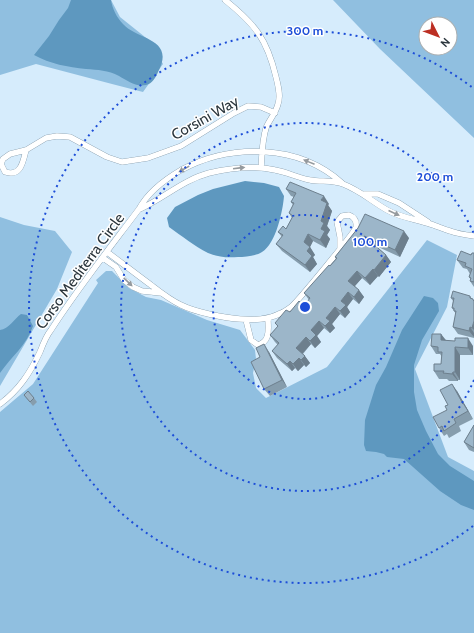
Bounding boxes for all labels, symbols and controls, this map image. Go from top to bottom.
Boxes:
north arrow [418,16,458,56]
text: 300 m [287,23,323,38]
text: N [438,35,453,50]
street label: Corsini Way [168,92,242,144]
one-way arrow [303,159,315,165]
one-way arrow [233,165,245,172]
one-way arrow [178,166,190,172]
text: 200 m [417,169,453,184]
street label: Corso Mediterra Circle [32,209,128,333]
one-way arrow [389,211,401,217]
text: 100 m [353,234,387,249]
one-way arrow [123,278,133,287]
centre of rings [298,300,312,314]

